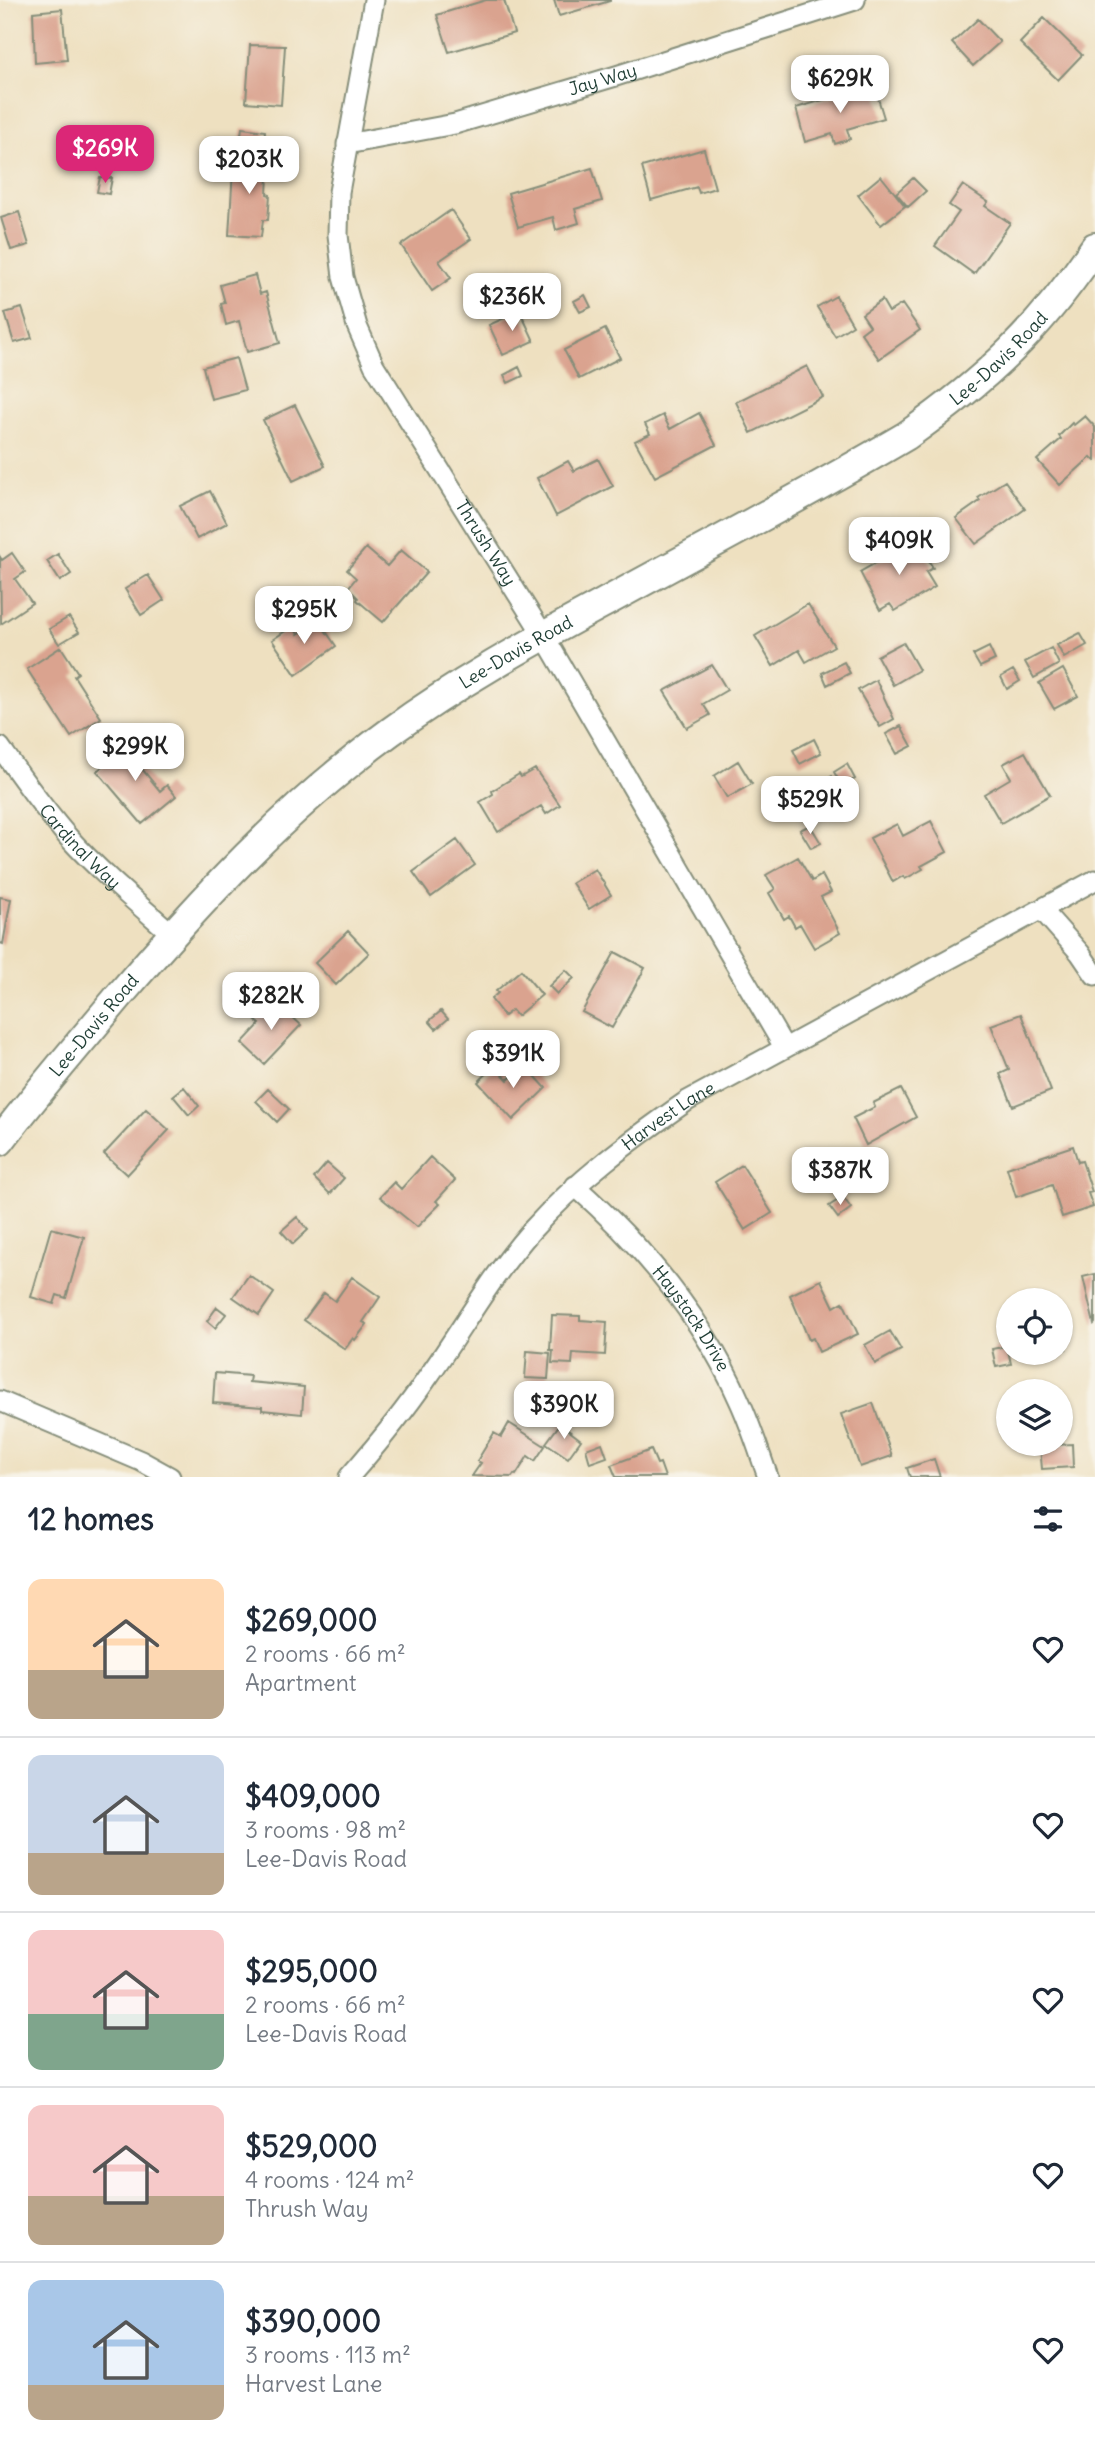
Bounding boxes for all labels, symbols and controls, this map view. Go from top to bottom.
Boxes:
pin: $629K [791,55,889,115]
street label: Jay Way [566,58,640,101]
text: $629K [807,63,873,92]
pin: $269K [56,125,154,185]
text: $269K [72,133,138,162]
pin: $203K [200,136,298,196]
text: $203K [215,144,283,173]
pin: $236K [463,274,561,333]
text: $236K [479,281,545,310]
street label: Lee-Davis Road [945,306,1053,410]
street label: Thrush Way [451,496,521,590]
pin: $409K [850,518,948,577]
text: $409K [865,525,933,554]
pin: $295K [255,586,353,646]
text: $295K [271,594,337,623]
street label: Lee-Davis Road [455,610,577,694]
pin: $299K [86,724,184,783]
text: $299K [102,731,168,760]
pin: $529K [761,776,859,836]
text: $529K [777,784,843,813]
street label: Cardinal Way [34,799,126,894]
street label: Lee-Davis Road [44,969,144,1081]
pin: $282K [222,972,320,1032]
text: $282K [238,980,304,1009]
pin: $391K [464,1030,562,1090]
text: $391K [482,1038,544,1067]
street label: Harvest Lane [617,1076,719,1155]
pin: $387K [791,1148,889,1207]
text: $387K [808,1155,872,1184]
street label: Haystack Drive [647,1261,735,1375]
map controls [996,1288,1073,1456]
button: locate [996,1288,1073,1365]
button: layers [996,1379,1073,1456]
pin: $390K [515,1382,613,1441]
text: $390K [530,1389,598,1418]
text: 12 homes [28,1500,154,1538]
icon: filters [1029,1500,1067,1538]
text: $269,000 [245,1601,378,1639]
icon: home [84,1607,168,1691]
icon: heart [1029,1630,1067,1668]
text: 2 rooms · 66 m² [245,1639,406,1668]
text: Apartment [245,1668,357,1697]
text: $409,000 [245,1777,381,1815]
icon: home [84,1783,168,1867]
icon: heart [1029,1806,1067,1844]
text: 3 rooms · 98 m² [245,1815,406,1844]
text: Lee-Davis Road [245,1844,407,1873]
text: $295,000 [245,1952,378,1990]
icon: home [84,1958,168,2042]
icon: heart [1029,1981,1067,2019]
text: 2 rooms · 66 m² [245,1990,406,2019]
text: Lee-Davis Road [245,2019,407,2048]
text: $529,000 [245,2127,377,2165]
icon: home [84,2133,168,2217]
icon: heart [1029,2156,1067,2194]
text: 4 rooms · 124 m² [245,2165,414,2194]
text: Thrush Way [245,2194,369,2223]
text: $390,000 [245,2302,381,2340]
icon: home [84,2308,168,2392]
icon: heart [1029,2331,1067,2369]
text: 3 rooms · 113 m² [245,2340,411,2369]
text: Harvest Lane [245,2369,382,2398]

